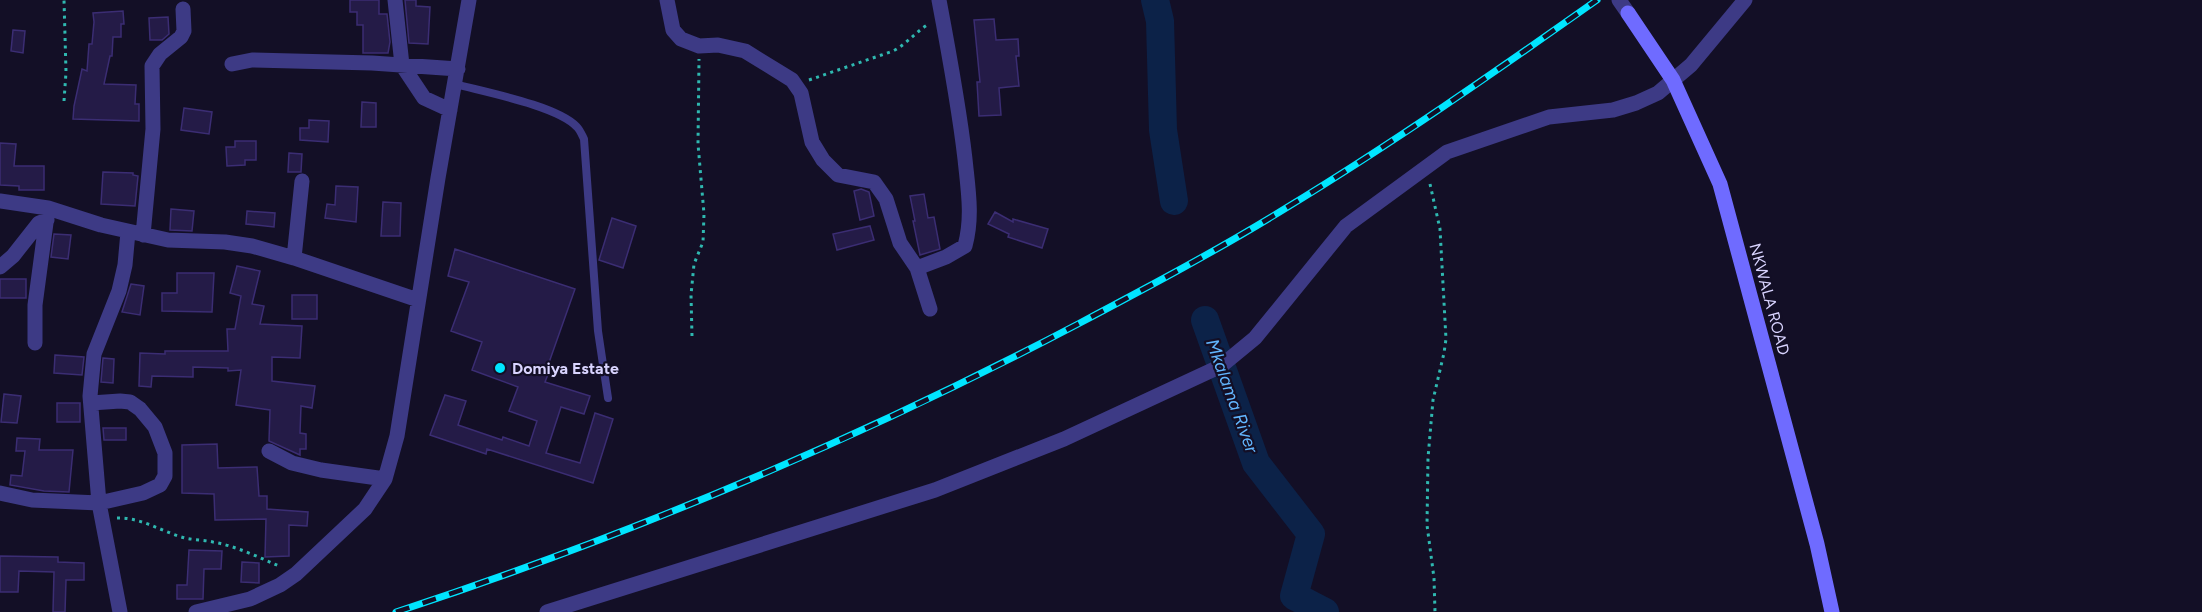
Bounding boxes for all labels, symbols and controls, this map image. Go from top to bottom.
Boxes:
street label: NKWALA ROAD [1745,241,1794,357]
water label: Mkalama River [1201,336,1263,457]
place label: Domiya Estate [512,359,619,378]
marker: Domiya Estate [493,361,507,375]

